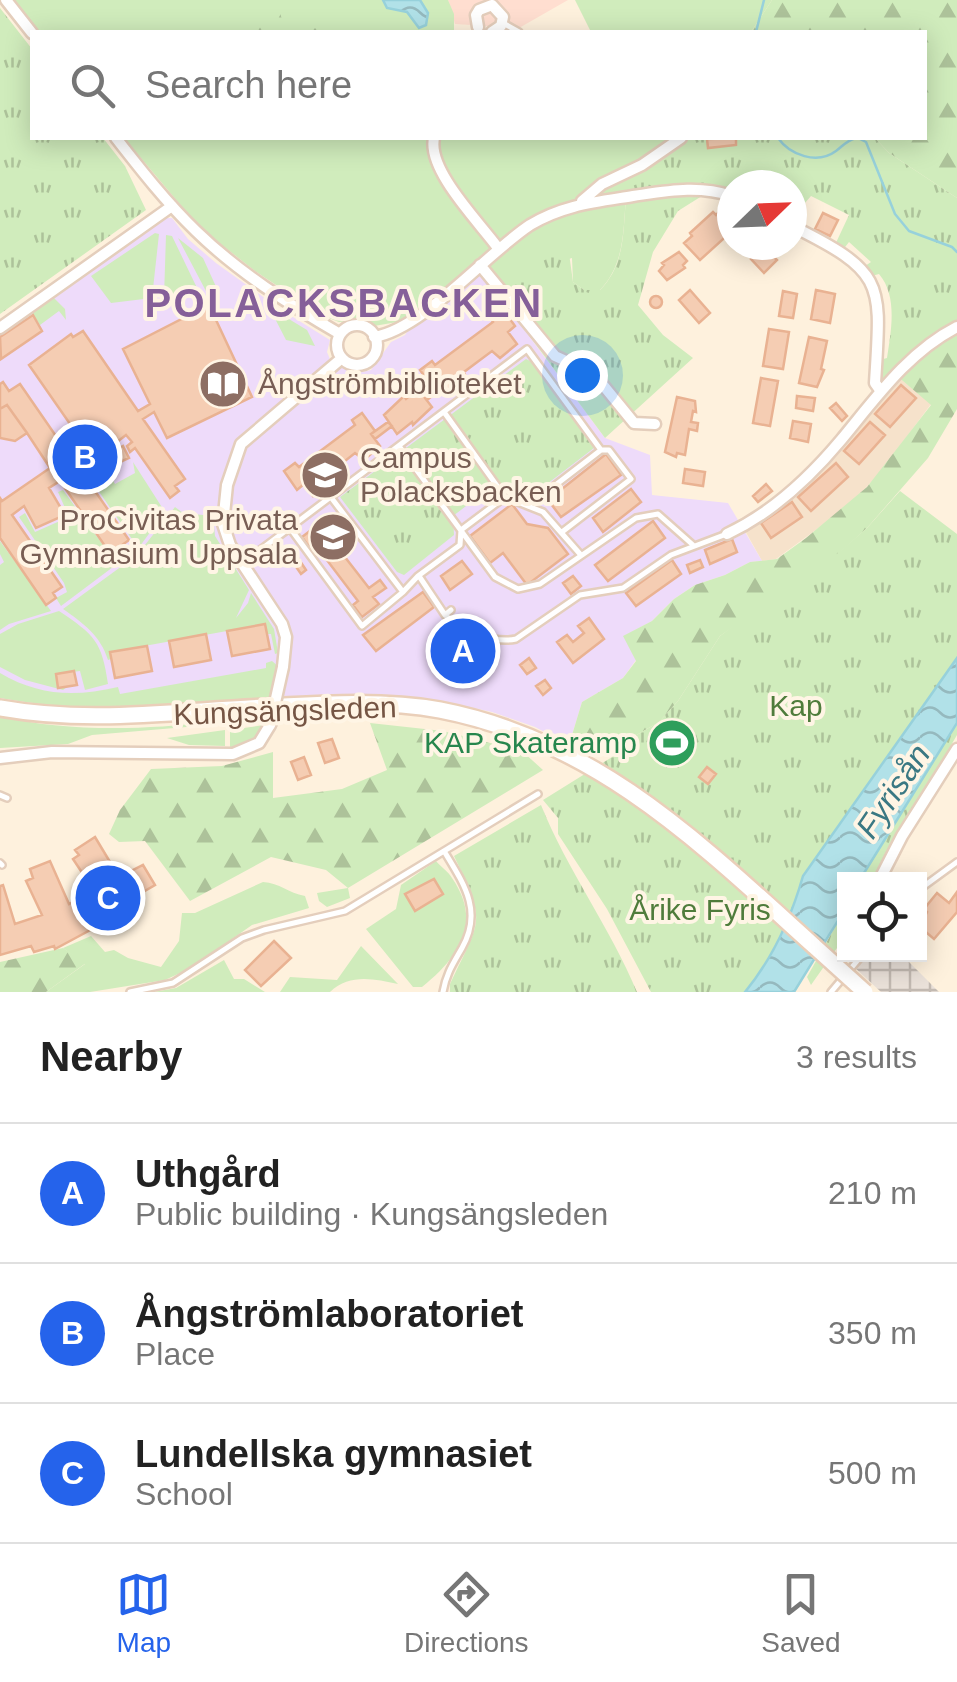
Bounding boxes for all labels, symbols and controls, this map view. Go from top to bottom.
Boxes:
search box [30,30,927,140]
icon: search [65,58,120,113]
text: Search here [145,64,352,106]
north arrow [717,170,807,260]
district label: POLACKSBACKEN [144,281,544,325]
your location [557,350,608,401]
library icon: Ångströmbiblioteket [197,358,249,410]
place label: Ångströmbiblioteket [258,367,522,400]
pin: B [52,420,118,494]
place label: Campus Polacksbacken [360,441,562,508]
school or university icon: Campus Polacksbacken [299,449,351,501]
place label: ProCivitas Privata Gymnasium Uppsala [20,503,298,570]
school or university icon: ProCivitas Privata Gymnasium Uppsala [307,511,359,563]
pin: A [430,614,496,688]
park label: Kap [769,689,823,722]
street label: Kungsängsleden [173,690,397,731]
sports icon: KAP Skateramp [646,717,698,769]
place label: KAP Skateramp [424,726,637,759]
water label: Fyrisån [849,737,937,845]
pin: C [76,860,140,936]
map controls [837,872,927,962]
button: locate [837,872,927,962]
park label: Årike Fyris [629,893,771,926]
text: Nearby [40,1033,182,1080]
text: 3 results [796,1039,917,1075]
text: Uthgård [135,1153,281,1195]
text: A [61,1175,84,1211]
text: 210 m [828,1175,917,1211]
text: Public building · Kungsängsleden [135,1196,608,1232]
text: Ångströmlaboratoriet [135,1293,523,1335]
text: B [61,1315,84,1351]
text: 350 m [828,1315,917,1351]
text: Place [135,1336,215,1372]
text: Lundellska gymnasiet [135,1433,532,1475]
text: C [61,1455,84,1491]
text: 500 m [828,1455,917,1491]
text: School [135,1476,233,1512]
tab: Map [116,1567,171,1659]
tab: Directions [404,1567,529,1659]
tab: Saved [761,1567,841,1659]

